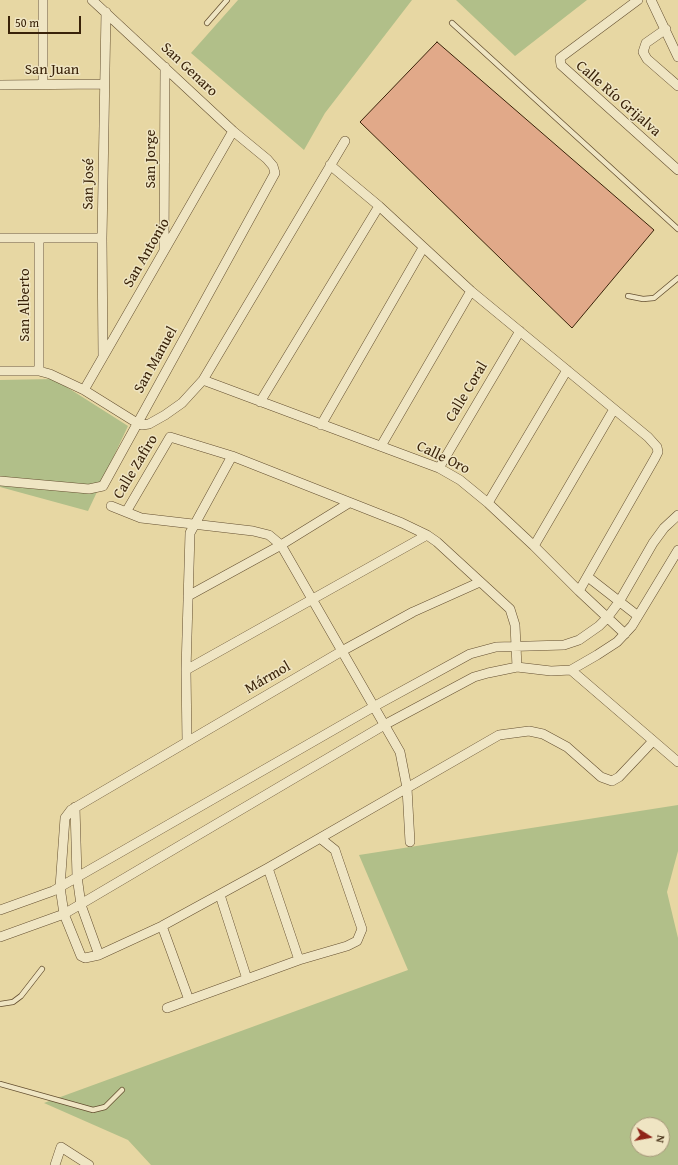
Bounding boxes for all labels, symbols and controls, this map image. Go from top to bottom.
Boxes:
scale bar [10,8,83,34]
text: 50 m [15,14,39,31]
street label: San Genaro [157,39,221,101]
street label: Calle Río Grijalva [572,57,664,141]
street label: San Juan [25,61,79,79]
street label: San Jorge [142,129,160,189]
street label: San José [80,158,98,210]
street label: San Antonio [120,215,174,291]
street label: San Alberto [16,268,34,342]
street label: San Manuel [130,324,182,396]
street label: Calle Coral [442,359,492,425]
street label: Calle Zafiro [110,432,162,502]
street label: Calle Oro [414,437,472,479]
street label: Mármol [242,658,294,698]
north arrow [630,1117,670,1157]
text: N [652,1134,669,1144]

